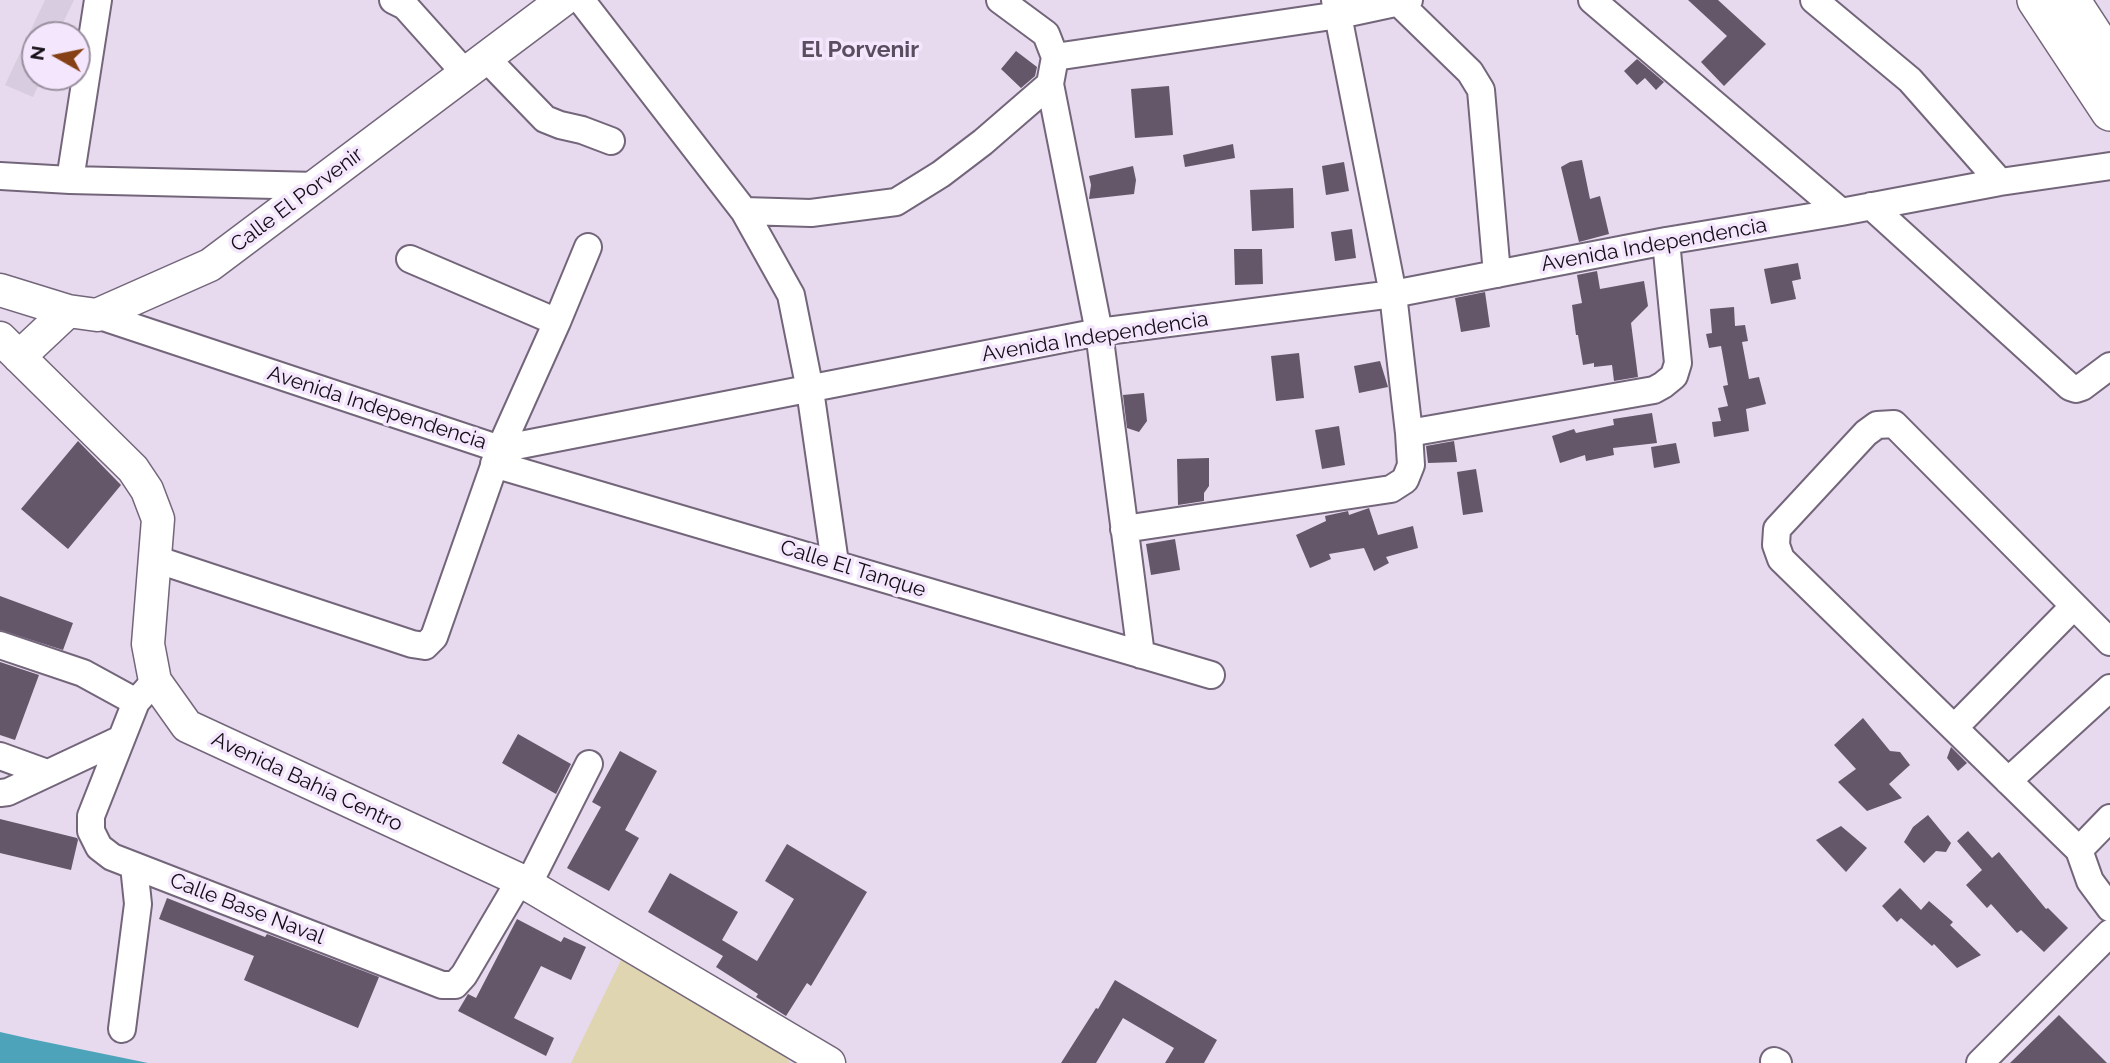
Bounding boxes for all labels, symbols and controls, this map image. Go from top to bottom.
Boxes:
north arrow [21,21,91,91]
district label: El Porvenir [801,36,919,64]
text: N [25,44,49,62]
street label: Calle El Porvenir [226,142,368,258]
street label: Avenida Independencia [1539,213,1769,277]
street label: Avenida Independencia [980,307,1210,367]
street label: Avenida Independencia [264,361,490,455]
street label: Calle El Tanque [777,535,929,603]
street label: Avenida Bahía Centro [208,727,406,837]
street label: Calle Base Naval [166,868,328,950]

